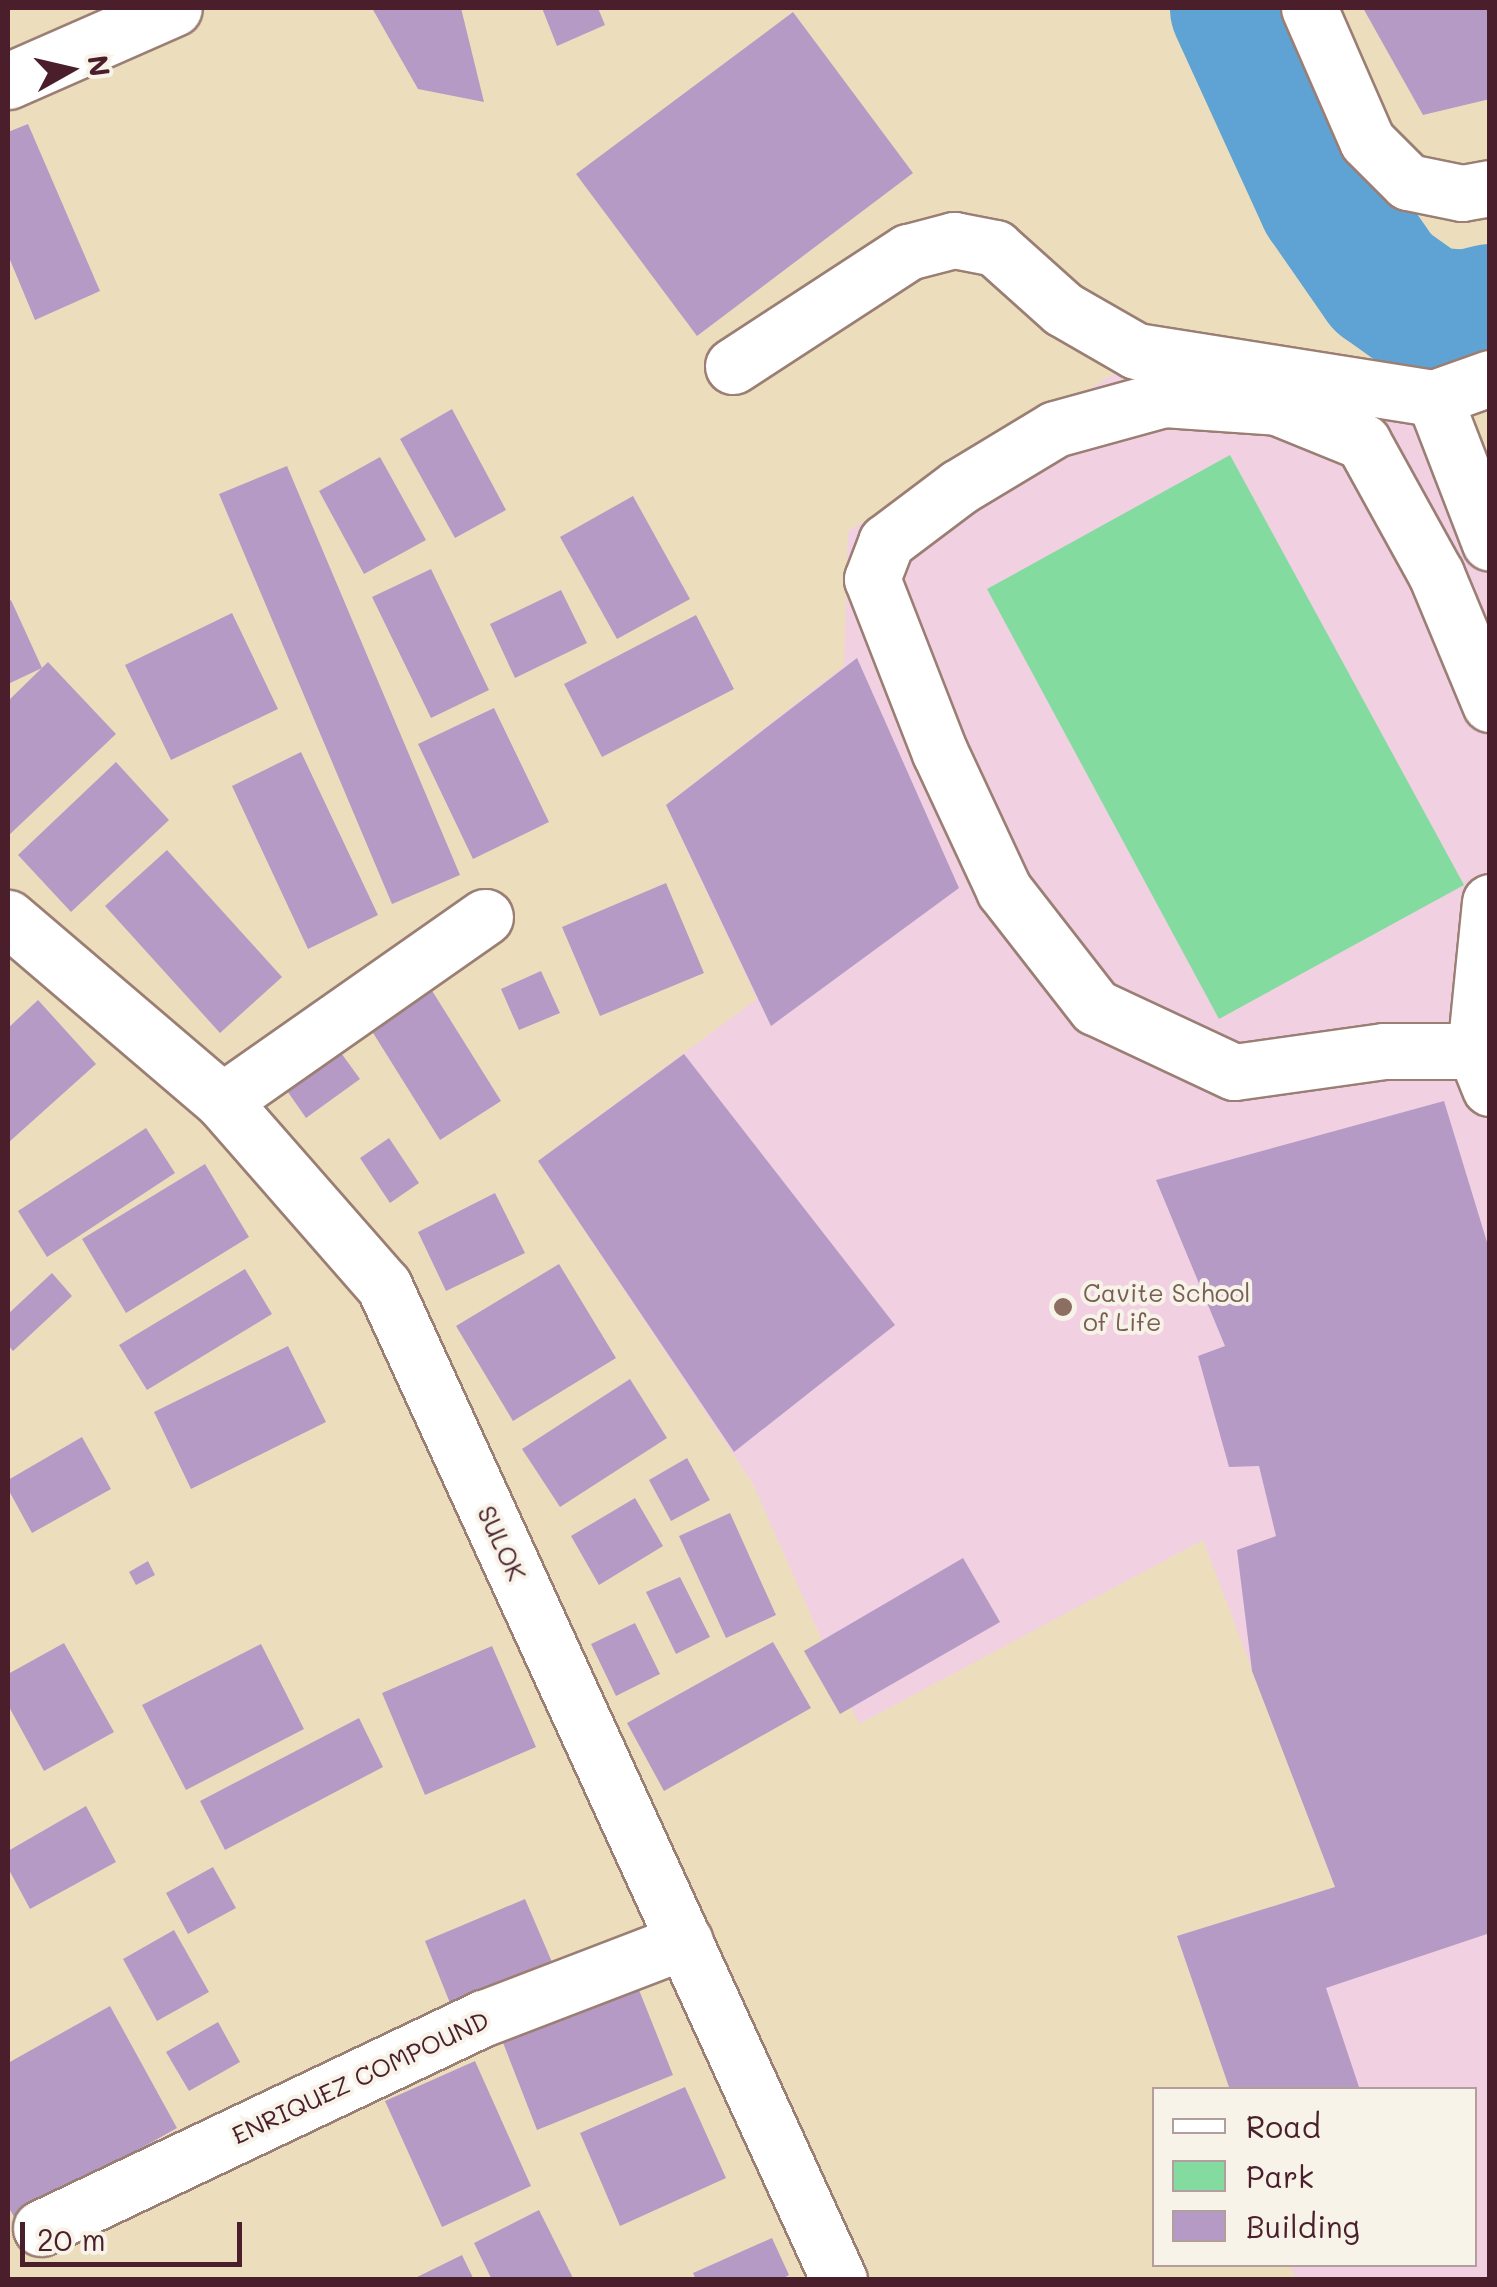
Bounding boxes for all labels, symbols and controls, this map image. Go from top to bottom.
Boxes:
north arrow [20,20,120,120]
text: N [80,53,119,79]
place label: Cavite School of Life [1083,1278,1251,1337]
marker: Cavite School of Life [1052,1296,1074,1318]
street label: SULOK [472,1501,532,1585]
street label: ENRIQUEZ COMPOUND [227,2004,493,2150]
legend [1152,2087,1477,2267]
text: Road [1246,2106,1321,2146]
text: Park [1246,2156,1314,2196]
scale bar [25,2202,248,2264]
text: Building [1246,2206,1360,2246]
text: 20 m [37,2219,106,2259]

